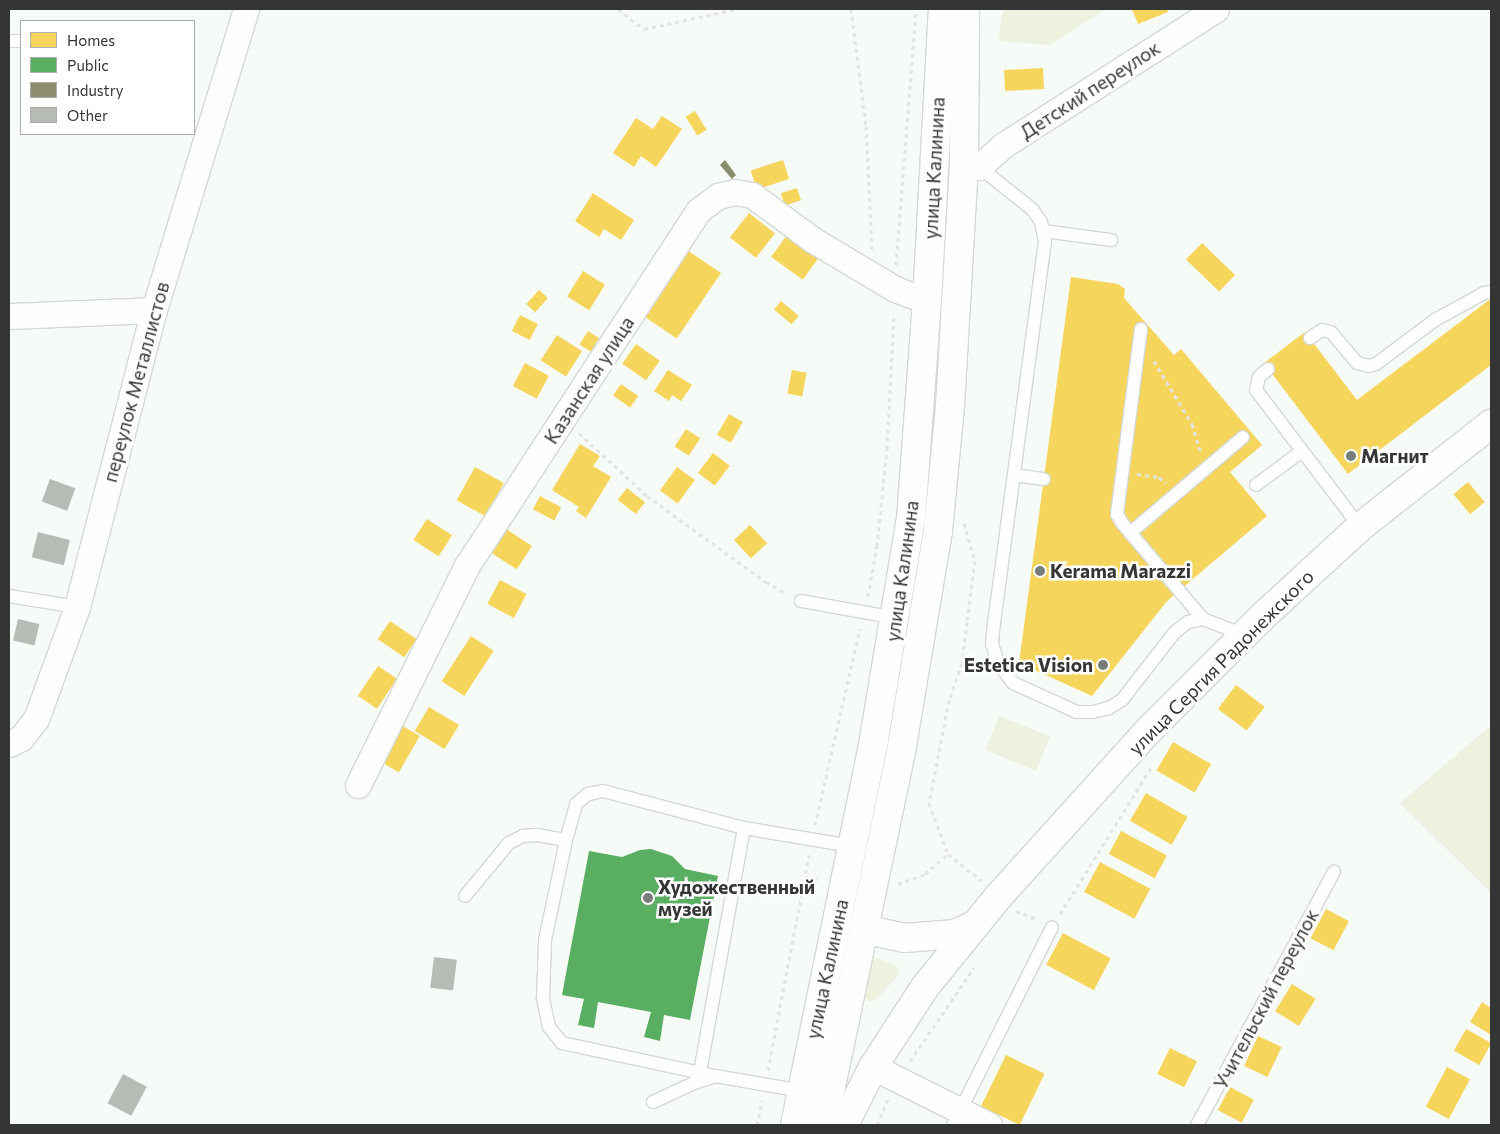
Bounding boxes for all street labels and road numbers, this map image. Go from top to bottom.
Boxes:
street label: Детский переулок [1016,36,1164,144]
street label: улица Калинина [919,96,949,240]
street label: переулок Металлистов [98,279,174,485]
street label: Казанская улица [539,312,639,448]
street label: улица Калинина [881,499,923,643]
street label: улица Сергия Радонежского [1124,565,1318,759]
street label: улица Калинина [801,897,853,1041]
street label: Учительский переулок [1209,905,1323,1093]

